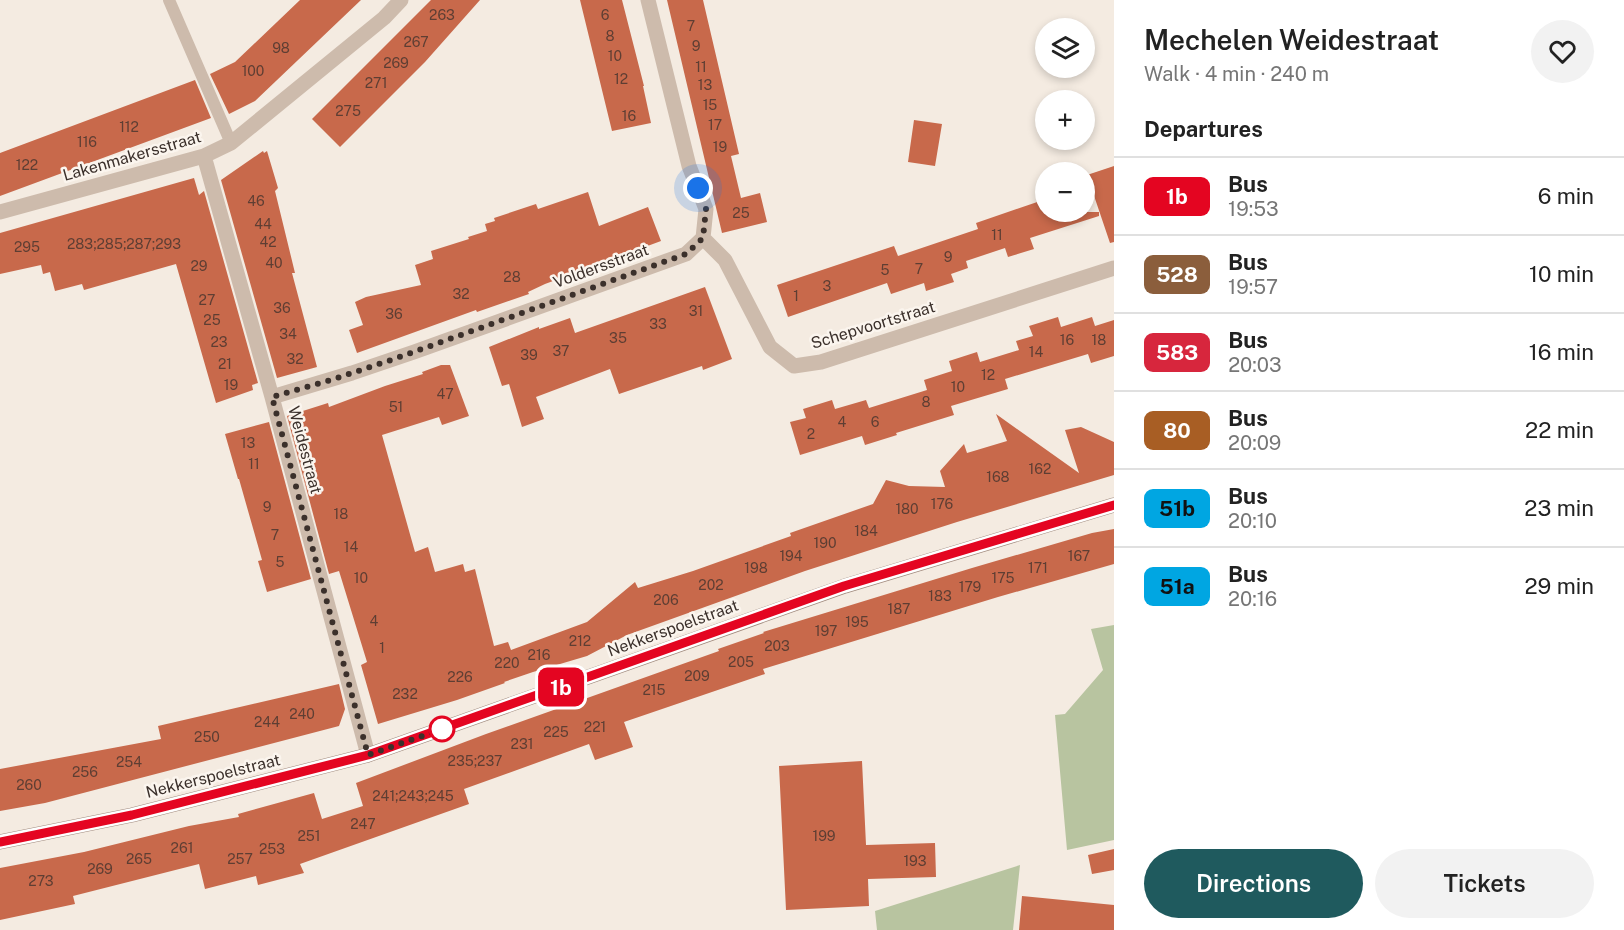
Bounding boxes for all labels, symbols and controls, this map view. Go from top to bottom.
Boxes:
house number: 263 [429,7,455,23]
house number: 6 [601,7,610,23]
house number: 7 [687,18,695,34]
map controls [1035,18,1095,222]
button: layers [1035,18,1095,78]
button: heart [1531,20,1594,83]
text: Mechelen Weidestraat [1144,23,1439,56]
house number: 8 [605,28,615,44]
house number: 267 [403,34,429,50]
house number: 9 [692,38,701,54]
house number: 98 [272,40,290,56]
house number: 10 [608,48,622,64]
house number: 269 [383,55,409,71]
house number: 11 [695,59,707,75]
text: Walk · 4 min · 240 m [1144,62,1329,86]
house number: 100 [242,63,264,79]
house number: 12 [614,71,628,87]
house number: 271 [365,75,387,91]
house number: 13 [698,77,712,93]
button: + [1035,90,1095,150]
house number: 15 [703,97,717,113]
house number: 275 [335,103,361,119]
house number: 16 [622,108,636,124]
text: Departures [1144,116,1263,142]
house number: 17 [708,117,722,133]
house number: 112 [119,119,139,135]
street label: Lakenmakersstraat [61,127,203,185]
house number: 116 [77,134,97,150]
house number: 19 [713,139,727,155]
house number: 122 [16,157,38,173]
button: − [1035,162,1095,222]
text: Bus [1228,171,1268,197]
your location [683,173,713,203]
text: 6 min [1538,183,1594,209]
text: 1b [1166,184,1188,209]
house number: 46 [247,193,265,209]
text: 19:53 [1228,197,1279,221]
house number: 25 [732,205,750,221]
house number: 44 [254,216,272,232]
house number: 11 [991,227,1003,243]
house number: 42 [259,234,277,250]
house number: 283;285;287;293 [67,236,181,252]
house number: 295 [14,239,40,255]
street label: Voldersstraat [551,240,651,292]
house number: 9 [944,249,953,265]
text: Bus [1228,249,1268,275]
house number: 40 [265,255,283,271]
house number: 29 [190,258,208,274]
house number: 7 [915,261,923,277]
text: 10 min [1529,261,1594,287]
house number: 5 [881,262,890,278]
text: 528 [1156,262,1198,287]
house number: 28 [503,269,521,285]
text: 19:57 [1228,275,1278,299]
house number: 3 [823,278,832,294]
house number: 32 [452,286,470,302]
house number: 1 [793,288,799,304]
house number: 27 [199,292,215,308]
street label: Schepvoortstraat [809,297,937,353]
house number: 36 [273,300,291,316]
house number: 31 [689,303,703,319]
house number: 36 [385,306,403,322]
house number: 25 [203,312,221,328]
house number: 33 [649,316,667,332]
house number: 34 [279,326,297,342]
text: Bus [1228,327,1268,353]
house number: 35 [609,330,627,346]
house number: 16 [1060,332,1074,348]
house number: 18 [1092,332,1106,348]
house number: 23 [210,334,228,350]
text: 16 min [1529,339,1594,365]
text: 583 [1156,340,1198,365]
house number: 37 [553,343,569,359]
house number: 14 [1029,344,1043,360]
house number: 39 [520,347,538,363]
house number: 32 [286,351,304,367]
text: 20:03 [1228,353,1282,377]
house number: 21 [218,356,232,372]
house number: 12 [981,367,995,383]
house number: 19 [224,377,238,393]
house number: 10 [951,379,965,395]
house number: 47 [436,386,454,402]
house number: 8 [921,394,931,410]
house number: 51 [389,399,403,415]
street label: Weidestraat [284,404,326,496]
text: Bus [1228,405,1268,431]
house number: 4 [838,414,847,430]
house number: 6 [871,414,880,430]
text: 22 min [1525,417,1594,443]
text: 80 [1163,418,1191,443]
house number: 2 [807,426,815,442]
text: 20:09 [1228,431,1281,455]
house number: 13 [241,435,255,451]
house number: 11 [248,456,260,472]
house number: 162 [1029,461,1051,477]
house number: 168 [986,469,1010,485]
text: Bus [1228,483,1268,509]
text: 23 min [1524,495,1594,521]
house number: 176 [931,496,954,512]
text: 51b [1159,496,1195,521]
house number: 9 [263,499,272,515]
house number: 180 [895,501,919,517]
house number: 18 [334,506,348,522]
text: 20:10 [1228,509,1277,533]
house number: 184 [854,523,878,539]
house number: 7 [271,527,279,543]
house number: 190 [814,535,836,551]
house number: 14 [344,539,358,555]
house number: 194 [779,548,803,564]
house number: 167 [1068,548,1090,564]
house number: 5 [276,554,285,570]
house number: 198 [744,560,768,576]
house number: 171 [1028,560,1048,576]
text: Bus [1228,561,1268,587]
house number: 10 [354,570,368,586]
house number: 175 [991,570,1015,586]
text: 29 min [1524,573,1594,599]
text: 51a [1159,574,1195,599]
house number: 202 [698,577,724,593]
house number: 179 [959,579,982,595]
text: 20:16 [1228,587,1277,611]
house number: 183 [928,588,952,604]
house number: 206 [653,592,679,608]
street label: Nekkerspoelstraat [605,595,741,661]
house number: 187 [888,601,910,617]
house number: 4 [370,613,379,629]
house number: 195 [845,614,869,630]
house number: 197 [815,623,837,639]
house number: 212 [569,633,591,649]
house number: 203 [764,638,790,654]
house number: 1 [379,640,385,656]
house number: 216 [528,647,551,663]
house number: 205 [728,654,754,670]
house number: 220 [494,655,520,671]
line badge: 1b [534,668,588,706]
house number: 209 [684,668,710,684]
house number: 226 [447,669,473,685]
text: 1b [550,675,572,700]
house number: 215 [642,682,666,698]
house number: 232 [392,686,418,702]
house number: 240 [289,706,315,722]
house number: 244 [254,714,280,730]
unlabelled marker [429,716,455,742]
house number: 221 [584,719,606,735]
house number: 225 [543,724,569,740]
house number: 250 [194,729,220,745]
house number: 231 [511,736,533,752]
street label: Nekkerspoelstraat [144,750,282,802]
house number: 235;237 [448,753,502,769]
house number: 254 [116,754,142,770]
house number: 256 [72,764,98,780]
house number: 260 [16,777,42,793]
house number: 241;243;245 [372,788,454,804]
house number: 247 [350,816,376,832]
house number: 251 [297,828,321,844]
house number: 199 [812,828,836,844]
house number: 261 [171,840,193,856]
house number: 253 [259,841,285,857]
button: Directions [1144,849,1363,918]
button: Tickets [1375,849,1594,918]
house number: 265 [126,851,152,867]
house number: 257 [227,851,253,867]
house number: 193 [903,853,927,869]
house number: 269 [87,861,113,877]
house number: 273 [28,873,54,889]

